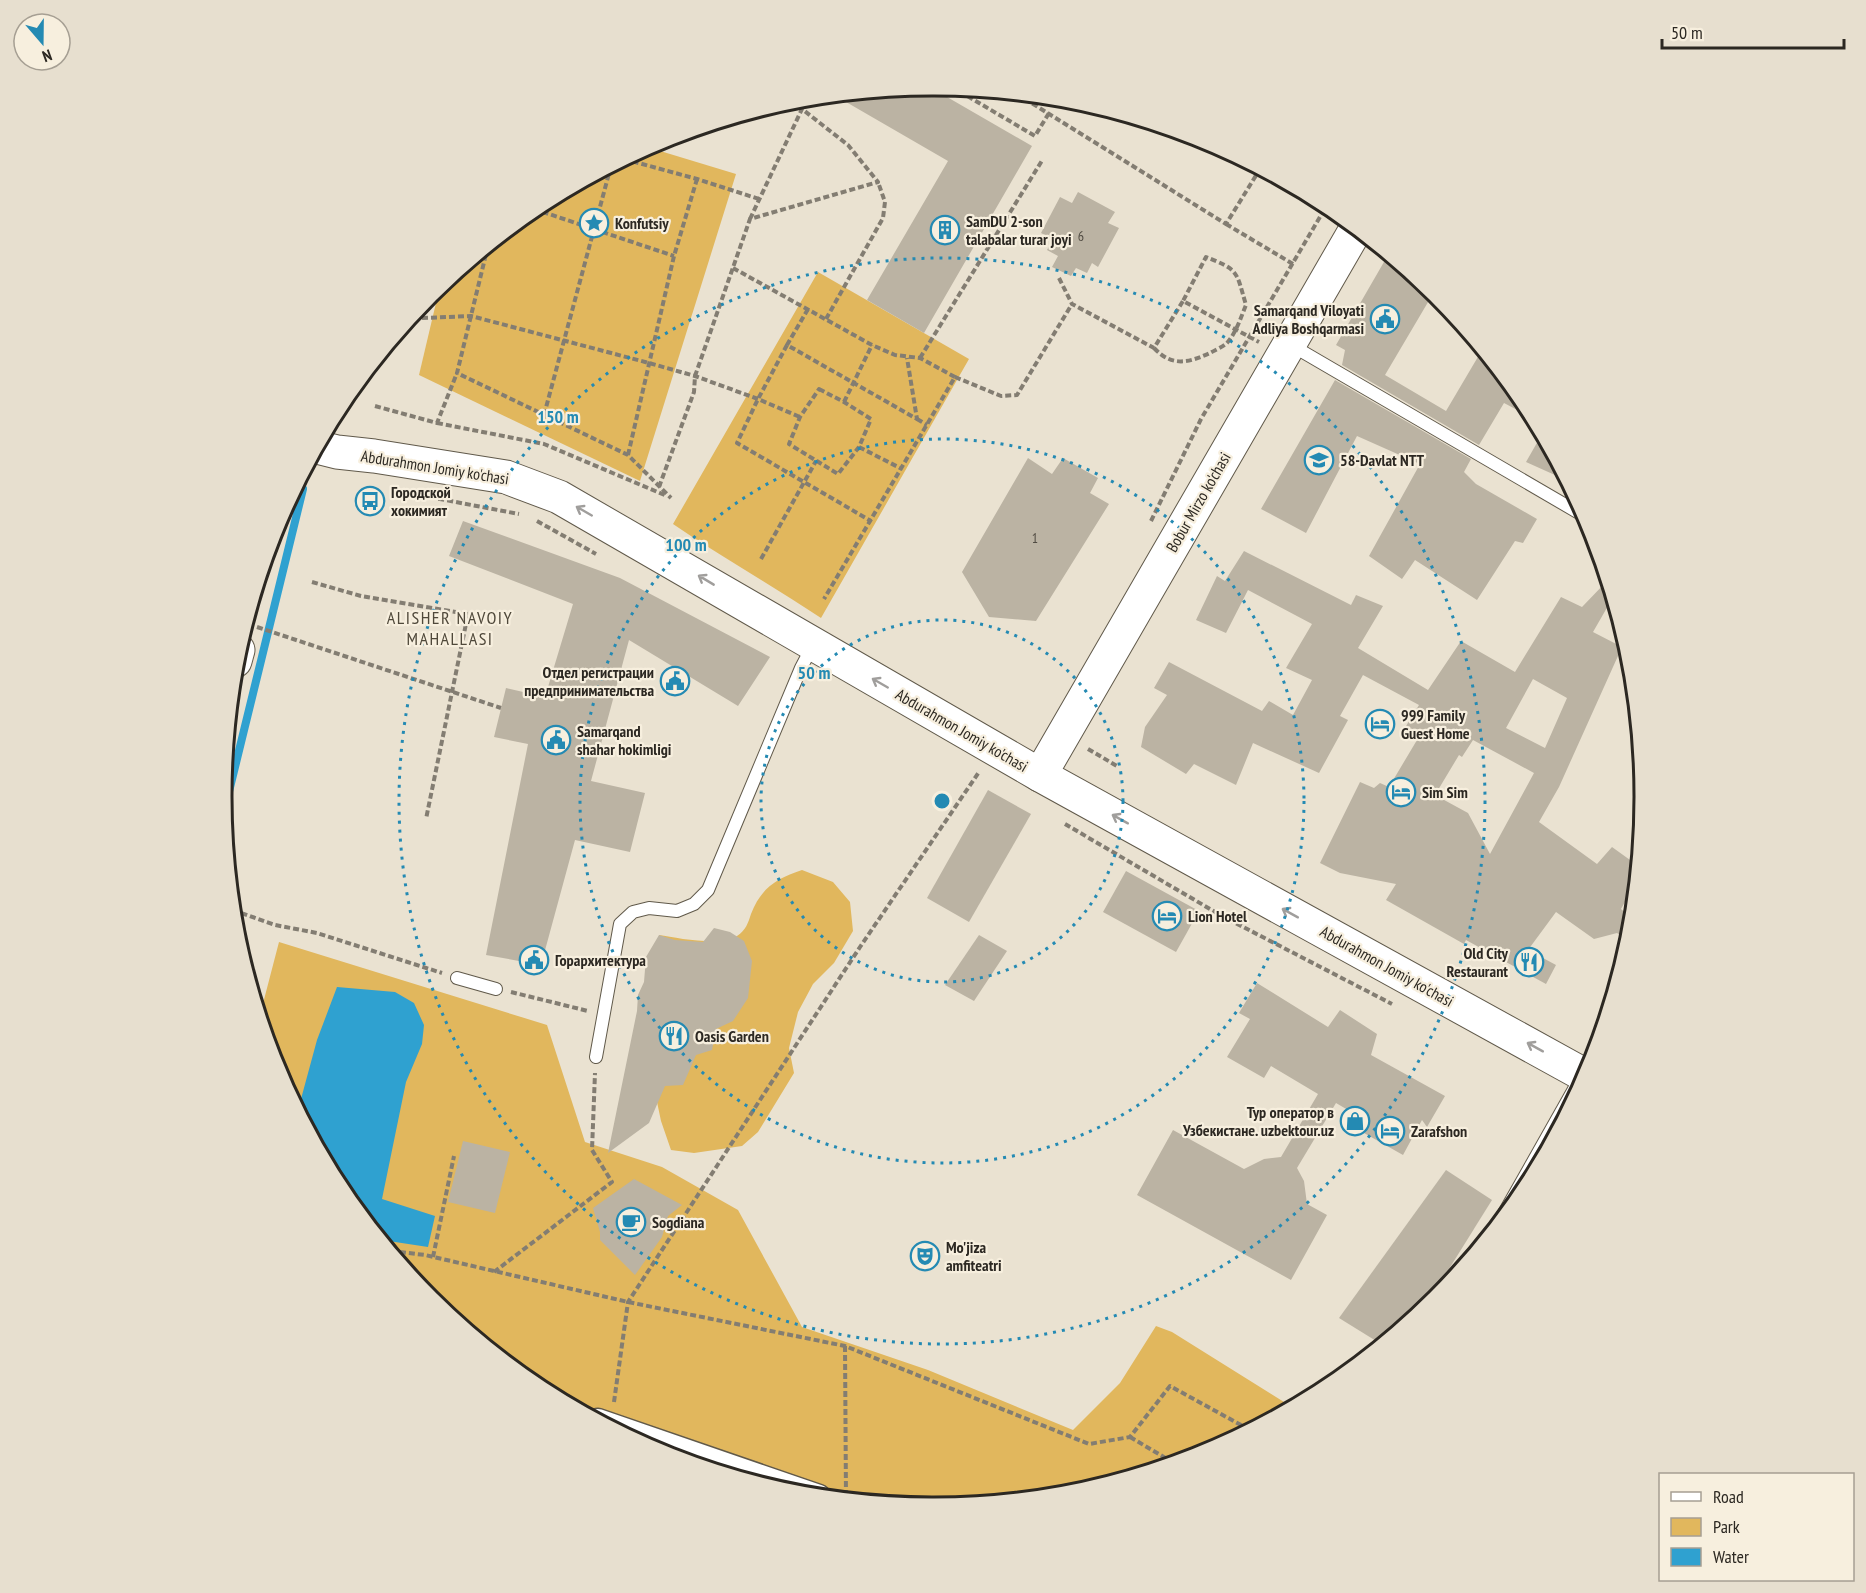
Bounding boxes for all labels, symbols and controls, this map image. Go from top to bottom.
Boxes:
north arrow [12,12,72,72]
scale bar [1662,12,1844,50]
text: 50 m [1671,21,1703,44]
text: N [40,45,55,67]
place icon: Konfutsiy [578,207,610,239]
place label: SamDU 2-son talabalar turar joyi [966,211,1072,249]
place label: Konfutsiy [615,213,669,233]
building icon: SamDU 2-son talabalar turar joyi [929,214,961,246]
house number: 6 [1078,227,1084,245]
place label: Samarqand Viloyati Adliya Boshqarmasi [1252,300,1364,338]
public building icon: Samarqand Viloyati Adliya Boshqarmasi [1369,303,1401,335]
text: 150 m [537,405,579,428]
school or university icon: 58-Davlat NTT [1303,444,1335,476]
street label: Abdurahmon Jomiy ko'chasi [360,445,510,489]
street label: Bobur Mirzo ko'chasi [1161,449,1235,555]
place label: 58-Davlat NTT [1340,450,1425,470]
place label: Городской хокимият [391,482,451,520]
bus stop icon: Городской хокимият [354,485,386,517]
one-way arrow [576,504,593,516]
house number: 1 [1032,529,1038,547]
text: 100 m [665,533,707,556]
one-way arrow [698,574,715,586]
district label: ALISHER NAVOIY MAHALLASI [387,606,513,650]
text: 50 m [798,661,830,684]
place label: Отдел регистрации предпринимательства [524,662,654,700]
public building icon: Отдел регистрации предпринимательства [659,665,691,697]
one-way arrow [872,676,889,688]
street label: Abdurahmon Jomiy ko'chasi [892,684,1032,776]
place label: 999 Family Guest Home [1401,705,1470,743]
hotel icon: 999 Family Guest Home [1364,708,1396,740]
place label: Samarqand shahar hokimligi [577,721,672,759]
public building icon: Samarqand shahar hokimligi [540,724,572,756]
hotel icon: Sim Sim [1385,776,1417,808]
place label: Sim Sim [1422,782,1468,802]
centre of rings [932,791,952,811]
one-way arrow [1111,813,1129,824]
hotel icon: Lion Hotel [1151,900,1183,932]
place label: Lion Hotel [1188,906,1247,926]
one-way arrow [1282,907,1300,918]
street label: Abdurahmon Jomiy ko'chasi [1317,921,1457,1011]
place label: Old City Restaurant [1447,943,1509,981]
public building icon: Горархитектура [518,944,550,976]
restaurant icon: Old City Restaurant [1513,946,1545,978]
place label: Горархитектура [555,950,646,970]
restaurant icon: Oasis Garden [658,1020,690,1052]
place label: Oasis Garden [695,1026,769,1046]
one-way arrow [1527,1041,1544,1053]
place label: Тур оператор в Узбекистане. uzbektour.uz [1182,1102,1334,1140]
shop icon: Тур оператор в Узбекистане. uzbektour.uz [1339,1105,1371,1137]
hotel icon: Zarafshon [1374,1115,1406,1147]
place label: Zarafshon [1411,1121,1467,1141]
cafe icon: Sogdiana [615,1206,647,1238]
place label: Sogdiana [652,1212,705,1232]
place label: Mo'jiza amfiteatri [946,1237,1002,1275]
theatre icon: Mo'jiza amfiteatri [909,1240,941,1272]
legend [1659,1473,1854,1581]
text: Road [1713,1485,1744,1508]
text: Park [1713,1515,1740,1538]
text: Water [1713,1545,1749,1568]

